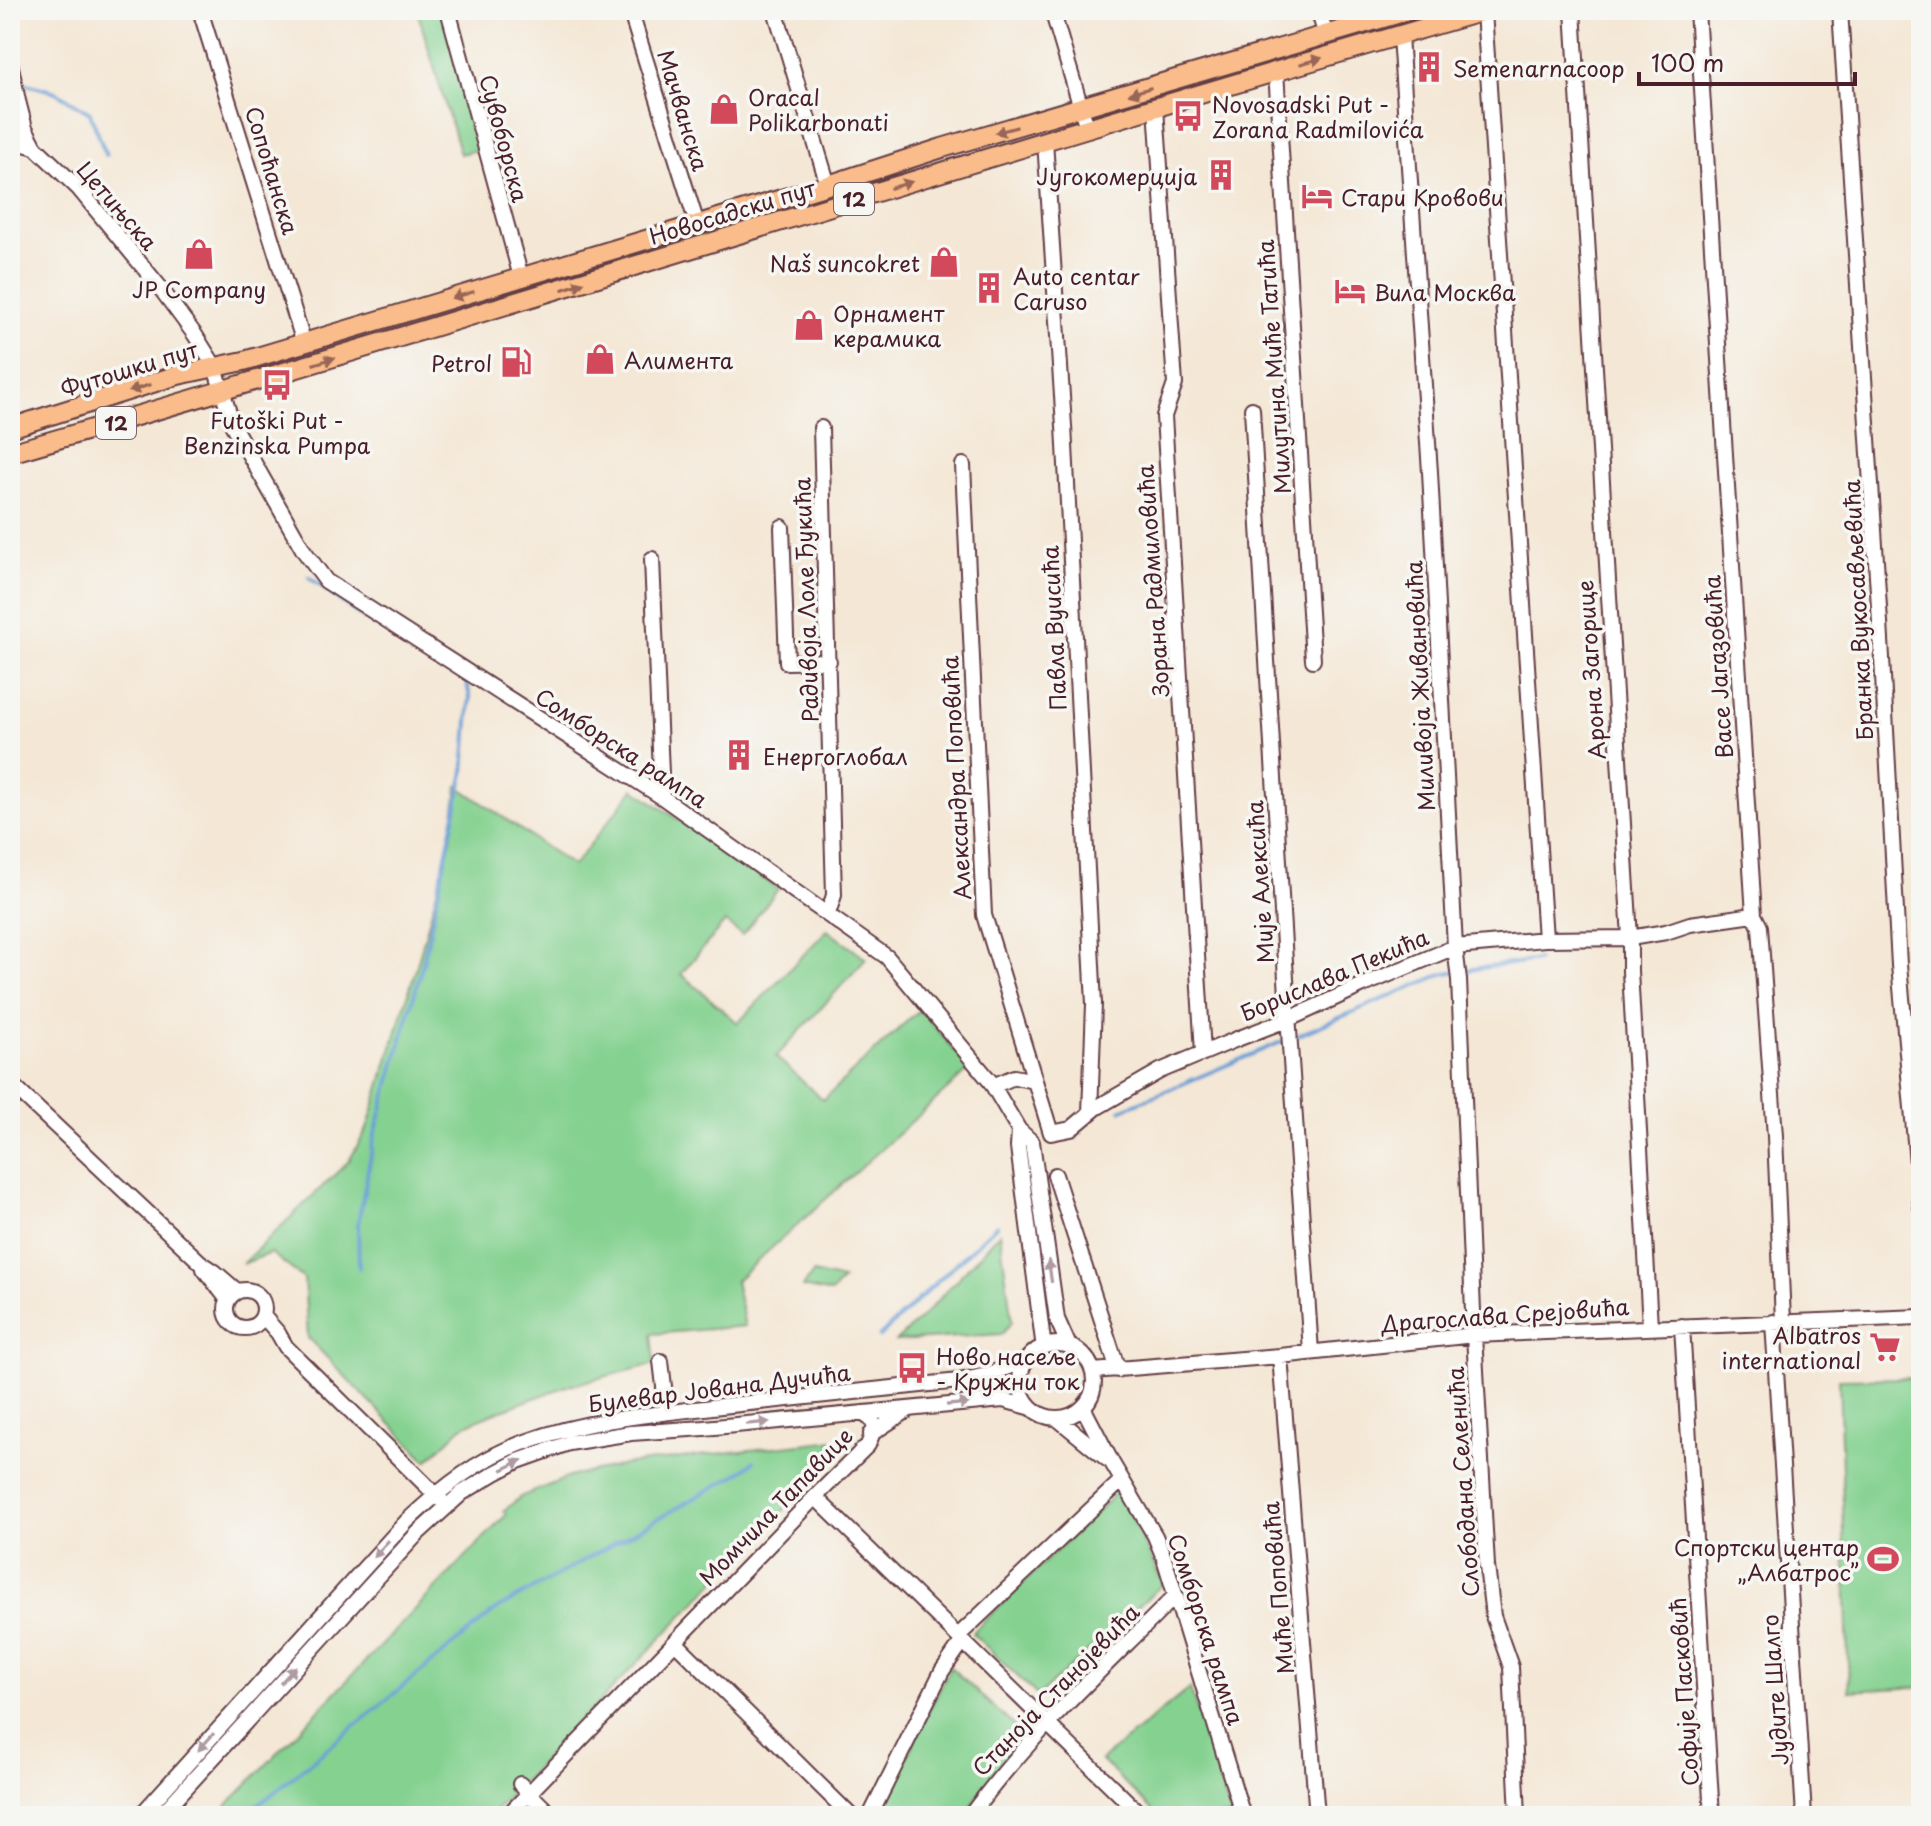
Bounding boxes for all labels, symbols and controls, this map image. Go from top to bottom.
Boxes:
scale bar [1639,36,1855,86]
text: 100 m [1651,44,1724,80]
street label: Мачванска [650,45,718,175]
building icon: Semenarnacoop [1412,50,1446,84]
place label: Semenarnacoop [1453,51,1625,84]
one-way arrow [1300,54,1324,67]
street label: Сувоборска [472,71,538,206]
place label: Oracal Polikarbonati [748,80,889,138]
one-way arrow [1128,85,1152,97]
place label: Novosadski Put - Zorana Radmilovića [1212,87,1424,145]
shop icon: Oracal Polikarbonati [707,92,741,126]
bus stop icon: Novosadski Put - Zorana Radmilovića [1171,99,1205,133]
street label: Сопоћанска [238,102,308,238]
one-way arrow [993,124,1018,136]
street label: Цетињска [70,153,166,257]
building icon: Југокомерција [1204,158,1238,192]
place label: Југокомерција [1036,159,1197,192]
street label: Новосадски пут [645,170,820,252]
one-way arrow [890,178,914,191]
hotel icon: Стари Кровови [1300,179,1334,213]
place label: Стари Кровови [1341,180,1504,213]
road number: 12 [834,183,874,215]
shop icon: JP Company [182,237,216,271]
street label: Милутина Миће Татића [1248,239,1298,495]
shop icon: Naš suncokret [927,245,961,279]
place label: Naš suncokret [770,246,920,279]
place label: Auto centar Caruso [1013,259,1140,317]
building icon: Auto centar Caruso [972,271,1006,305]
place label: JP Company [132,272,266,305]
hotel icon: Вила Москва [1333,274,1367,308]
place label: Вила Москва [1374,275,1516,308]
one-way arrow [561,279,585,292]
one-way arrow [450,289,474,302]
place label: Орнамент керамика [833,296,945,354]
shop icon: Орнамент керамика [792,308,826,342]
street label: Футошки пут [56,331,202,405]
shop icon: Алимента [583,342,617,376]
place label: Алимента [624,343,734,376]
fuel station icon: Petrol [499,345,533,379]
place label: Petrol [431,346,492,379]
one-way arrow [312,354,336,367]
bus stop icon: Futoški Put - Benzinska Pumpa [260,368,294,402]
one-way arrow [127,382,151,394]
place label: Futoški Put - Benzinska Pumpa [184,403,371,461]
road number: 12 [96,407,136,439]
street label: Зорана Радмиловића [1127,464,1177,699]
street label: Радивоја Лоле Ђукића [784,477,826,723]
street label: Бранка Вукосављевића [1834,479,1880,741]
street label: Павла Вуисића [1032,545,1074,711]
street label: Миливоја Живановића [1396,560,1442,812]
street label: Васе Јагазовића [1694,574,1740,760]
street label: Арона Загорице [1567,579,1613,761]
street label: Александра Поповића [932,655,978,901]
street label: Сомборска рампа [529,679,715,815]
building icon: Енергоглобал [722,738,756,772]
place label: Енергоглобал [763,739,908,772]
street label: Мије Алексића [1237,799,1281,964]
street label: Борислава Пекића [1235,919,1433,1029]
one-way arrow [1043,1259,1056,1284]
street label: Драгослава Срејовића [1379,1289,1630,1339]
place label: Albatros international [1721,1318,1861,1376]
supermarket icon: Albatros international [1868,1330,1902,1364]
place label: Ново насеље - Кружни ток [936,1339,1080,1397]
bus stop icon: Ново насеље - Кружни ток [895,1351,929,1385]
street label: Булевар Јована Дучића [586,1355,852,1419]
street label: Слободана Селенића [1437,1365,1487,1598]
one-way arrow [946,1397,971,1410]
one-way arrow [746,1416,771,1429]
street label: Момчила Тапавице [690,1419,860,1593]
one-way arrow [500,1458,524,1472]
street label: Миће Поповића [1253,1500,1301,1676]
street label: Сомборска рампа [1160,1529,1254,1729]
place label: Спортски центар „Албатрос” [1674,1530,1859,1588]
one-way arrow [372,1540,390,1559]
sports icon: Спортски центар „Албатрос” [1866,1542,1900,1576]
street label: Станоја Станојевића [964,1595,1146,1783]
street label: Софије Пасковић [1660,1597,1706,1787]
street label: Јудите Шалго [1752,1613,1796,1767]
one-way arrow [279,1666,296,1686]
one-way arrow [198,1731,215,1751]

